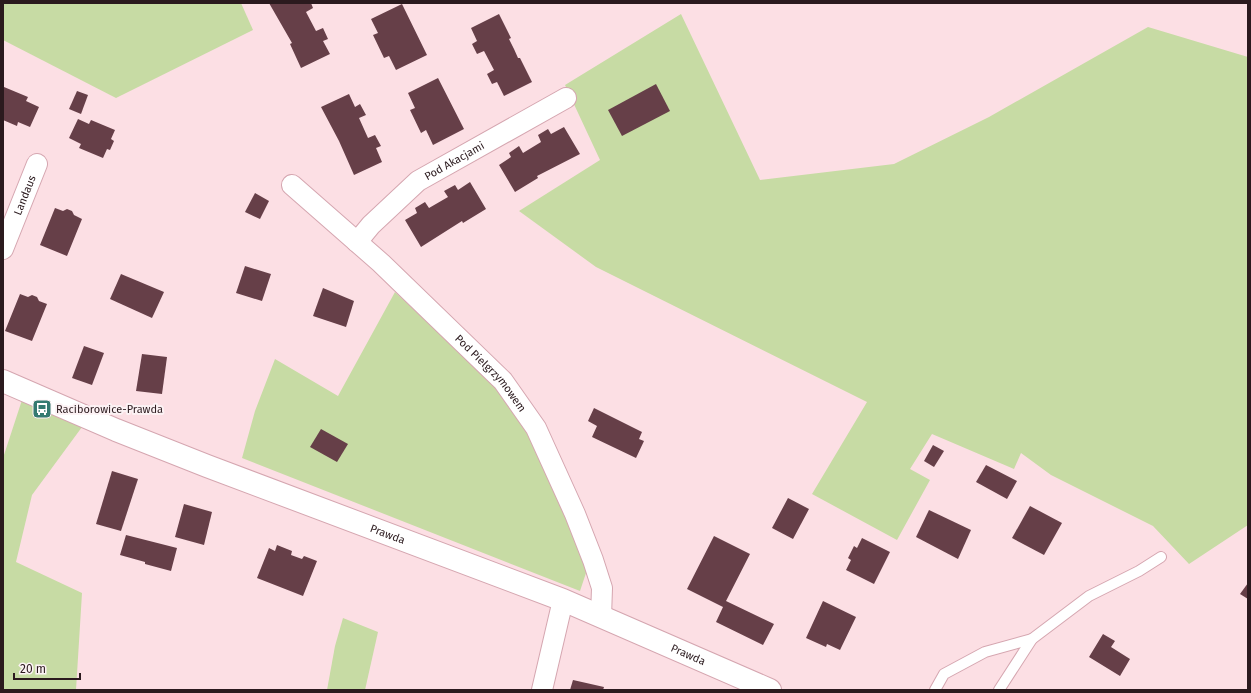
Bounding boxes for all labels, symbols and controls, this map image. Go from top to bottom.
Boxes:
street label: Pod Akacjami [422,139,487,183]
street label: Landaus [11,173,39,217]
street label: Pod Pielgrzymowem [452,332,529,414]
bus stop icon: Raciborowice-Prawda [31,398,53,420]
place label: Raciborowice-Prawda [56,403,163,416]
street label: Prawda [368,522,407,547]
street label: Prawda [669,642,707,668]
scale bar [14,655,80,681]
text: 20 m [20,662,46,676]

